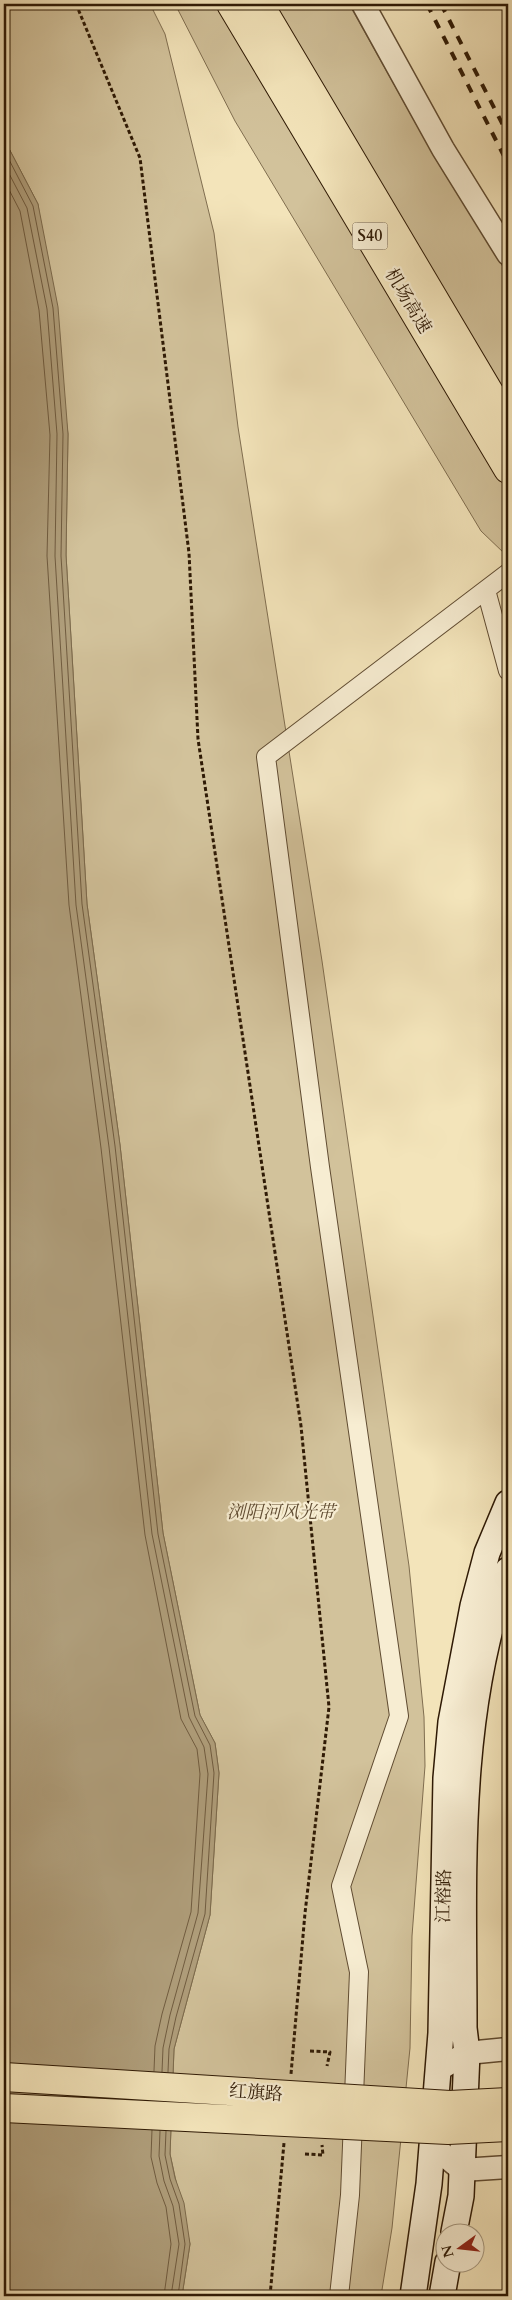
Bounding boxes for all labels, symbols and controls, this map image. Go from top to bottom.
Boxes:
road number: S40 [352,222,388,250]
street label: 机场高速 [379,264,437,338]
park label: 浏阳河风光带 [227,1500,338,1525]
street label: 江榕路 [431,1869,457,1923]
street label: 红旗路 [228,2079,284,2107]
north arrow [434,2222,484,2272]
text: N [437,2243,459,2260]

